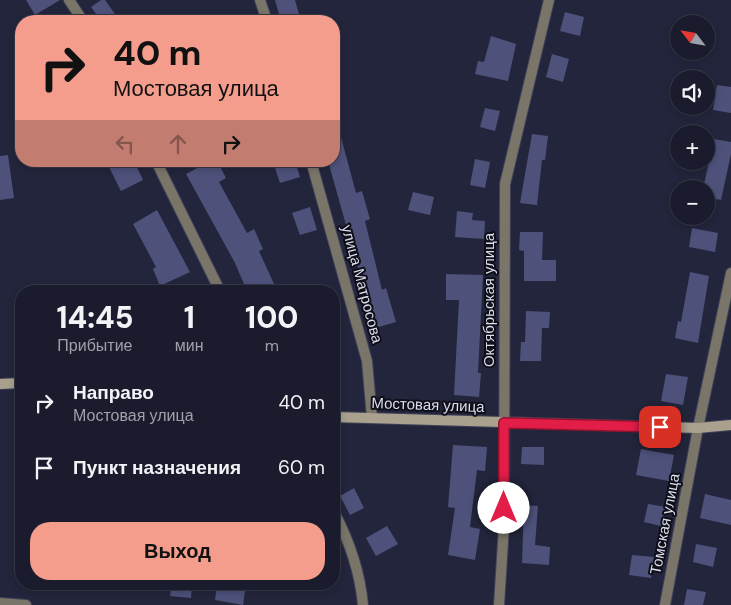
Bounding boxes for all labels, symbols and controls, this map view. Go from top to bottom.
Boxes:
north arrow [670,15,715,60]
map controls [670,15,715,225]
text: 40 m [113,30,202,76]
icon: right [30,35,95,100]
button: sound [670,70,715,115]
text: Мостовая улица [113,74,279,103]
button: + [670,125,715,170]
icon: left [111,130,139,158]
icon: ahead [164,130,192,158]
icon: right [217,130,245,158]
button: − [670,180,715,225]
street label: улица Матросова [337,223,388,346]
street label: Октябрьская улица [479,232,499,367]
text: 14:45 [56,298,133,337]
text: 1 [184,298,195,337]
text: 100 [245,298,299,337]
text: Прибытие [57,335,132,356]
text: мин [175,335,204,356]
text: m [265,335,279,356]
text: Направо [73,380,154,405]
icon: right [30,389,58,417]
text: 40 m [278,390,325,415]
street label: Мостовая улица [371,393,485,417]
text: Мостовая улица [73,405,194,426]
pin [639,406,681,448]
icon: arrive [646,413,674,441]
icon: arrive [30,454,58,482]
text: Пункт назначения [73,455,241,480]
text: 60 m [278,455,325,480]
street label: Томская улица [645,471,685,576]
position arrow [477,481,529,533]
button: Выход [30,522,325,580]

